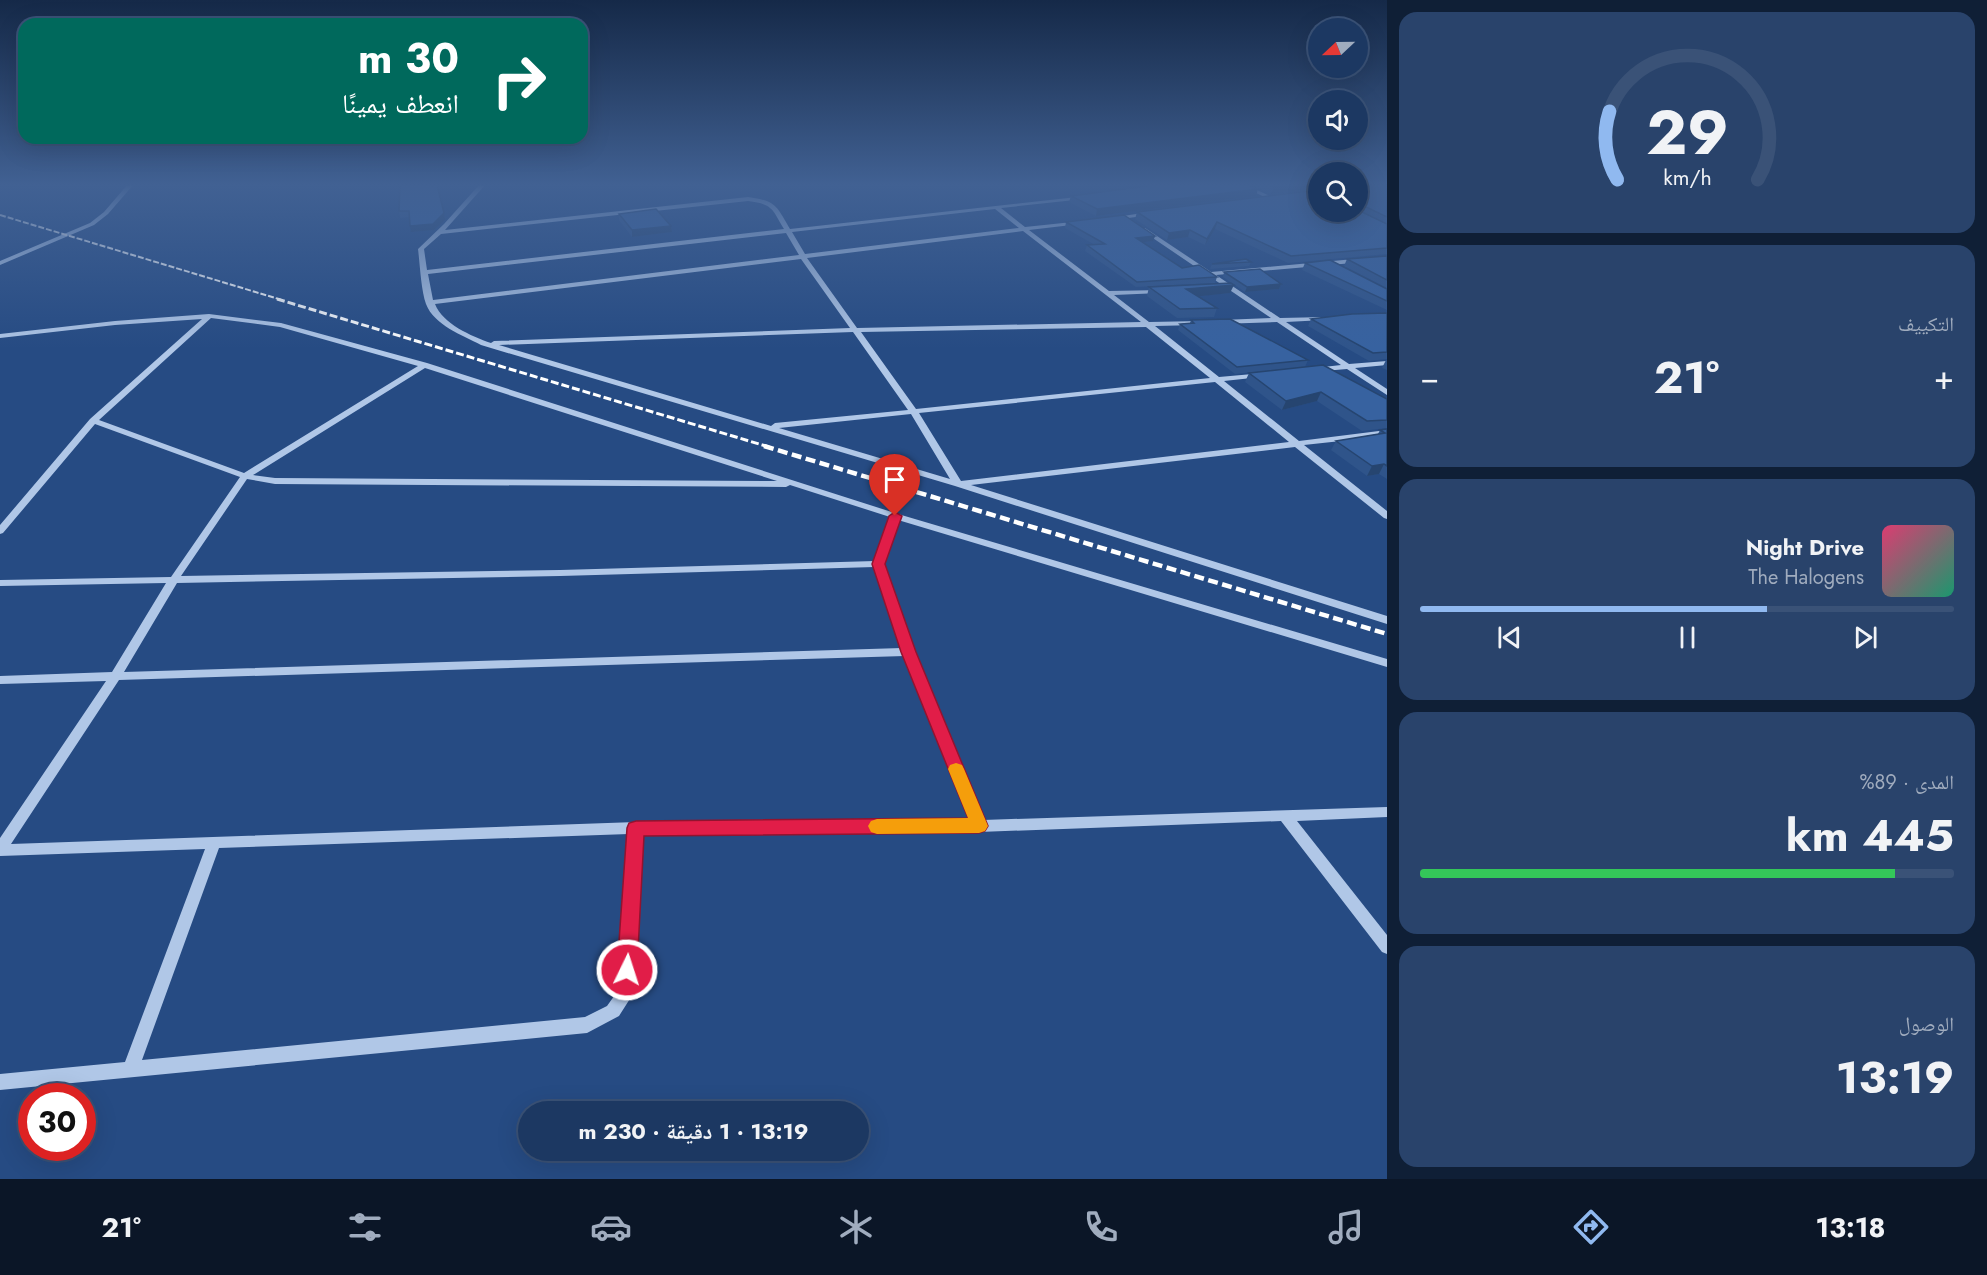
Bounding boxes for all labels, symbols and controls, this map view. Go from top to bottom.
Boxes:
north arrow [1308,18,1368,78]
map controls [1308,18,1368,222]
text: 30 m [358,28,459,89]
icon: right [480,42,558,120]
text: انعطف يمينًا [342,84,459,123]
text: 29 [1646,87,1728,177]
button: sound [1308,90,1368,150]
button: search [1308,162,1368,222]
text: km/h [1663,162,1711,193]
text: التكييف [1898,310,1954,339]
text: 21° [1654,345,1719,410]
text: − [1420,354,1439,401]
text: + [1934,354,1954,401]
pin [869,454,920,516]
icon: arrive [878,463,911,496]
text: Night Drive [1746,531,1864,563]
text: The Halogens [1748,563,1864,592]
icon: previous [1493,621,1526,654]
icon: pause [1671,621,1704,654]
icon: next [1849,621,1882,654]
text: المدى · 89% [1859,768,1954,797]
text: 445 km [1786,803,1954,868]
position arrow [595,938,659,1002]
text: الوصول [1899,1010,1954,1039]
text: 13:19 [1836,1045,1954,1110]
speed limit sign: 30 [18,1083,96,1161]
text: 13:19 · 1 دقيقة · 230 m [579,1115,808,1147]
icon: filters [344,1206,386,1248]
icon: car [590,1206,632,1248]
icon: climate [835,1206,877,1248]
icon: phone [1080,1206,1122,1248]
icon: music [1325,1206,1367,1248]
icon: directions [1570,1206,1612,1248]
text: 21° [102,1208,141,1247]
text: 13:18 [1816,1208,1885,1247]

